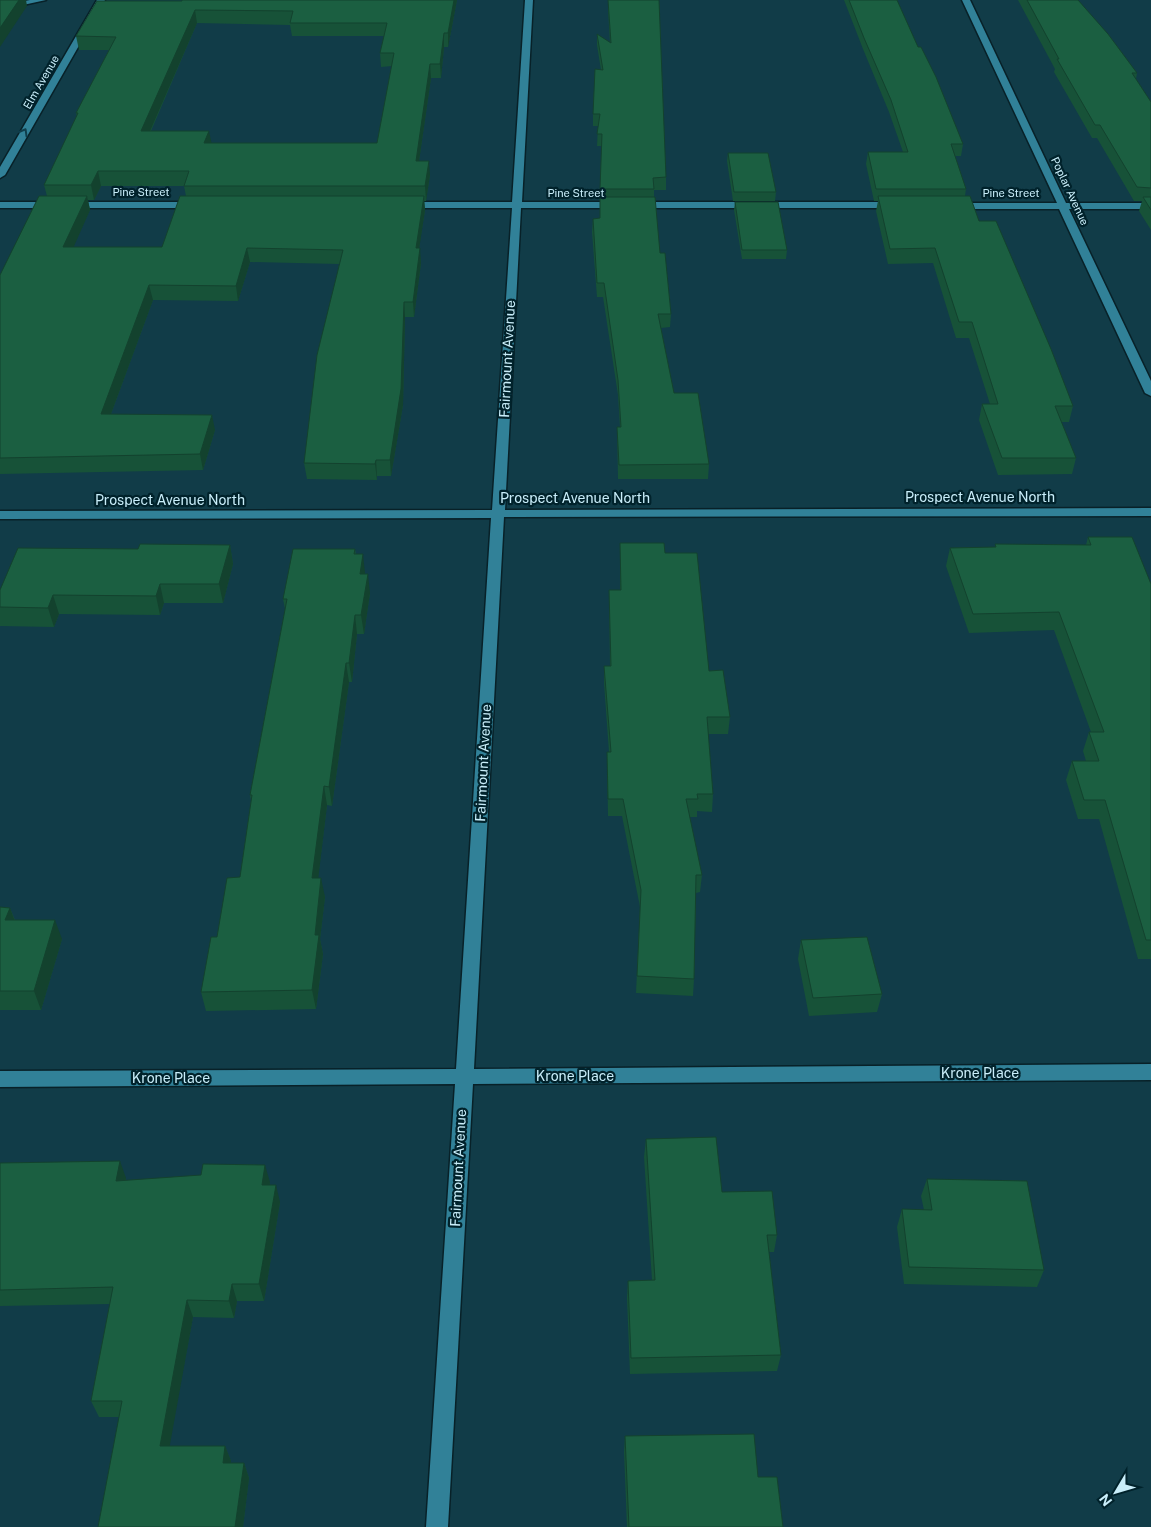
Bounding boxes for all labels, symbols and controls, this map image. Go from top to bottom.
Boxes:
street label: Elm Avenue [21,53,61,111]
one-way arrow [18,129,28,138]
street label: Poplar Avenue [1049,155,1091,227]
street label: Pine Street [112,186,170,198]
street label: Pine Street [547,187,605,199]
street label: Pine Street [982,187,1040,199]
street label: Fairmount Avenue [496,300,518,418]
street label: Prospect Avenue North [905,489,1055,505]
street label: Prospect Avenue North [500,490,650,506]
street label: Prospect Avenue North [95,492,245,508]
street label: Fairmount Avenue [472,704,494,822]
street label: Krone Place [941,1065,1019,1081]
street label: Krone Place [536,1068,614,1084]
street label: Krone Place [132,1070,210,1086]
street label: Fairmount Avenue [447,1109,469,1227]
north arrow [1091,1467,1141,1517]
text: N [1096,1491,1115,1509]

